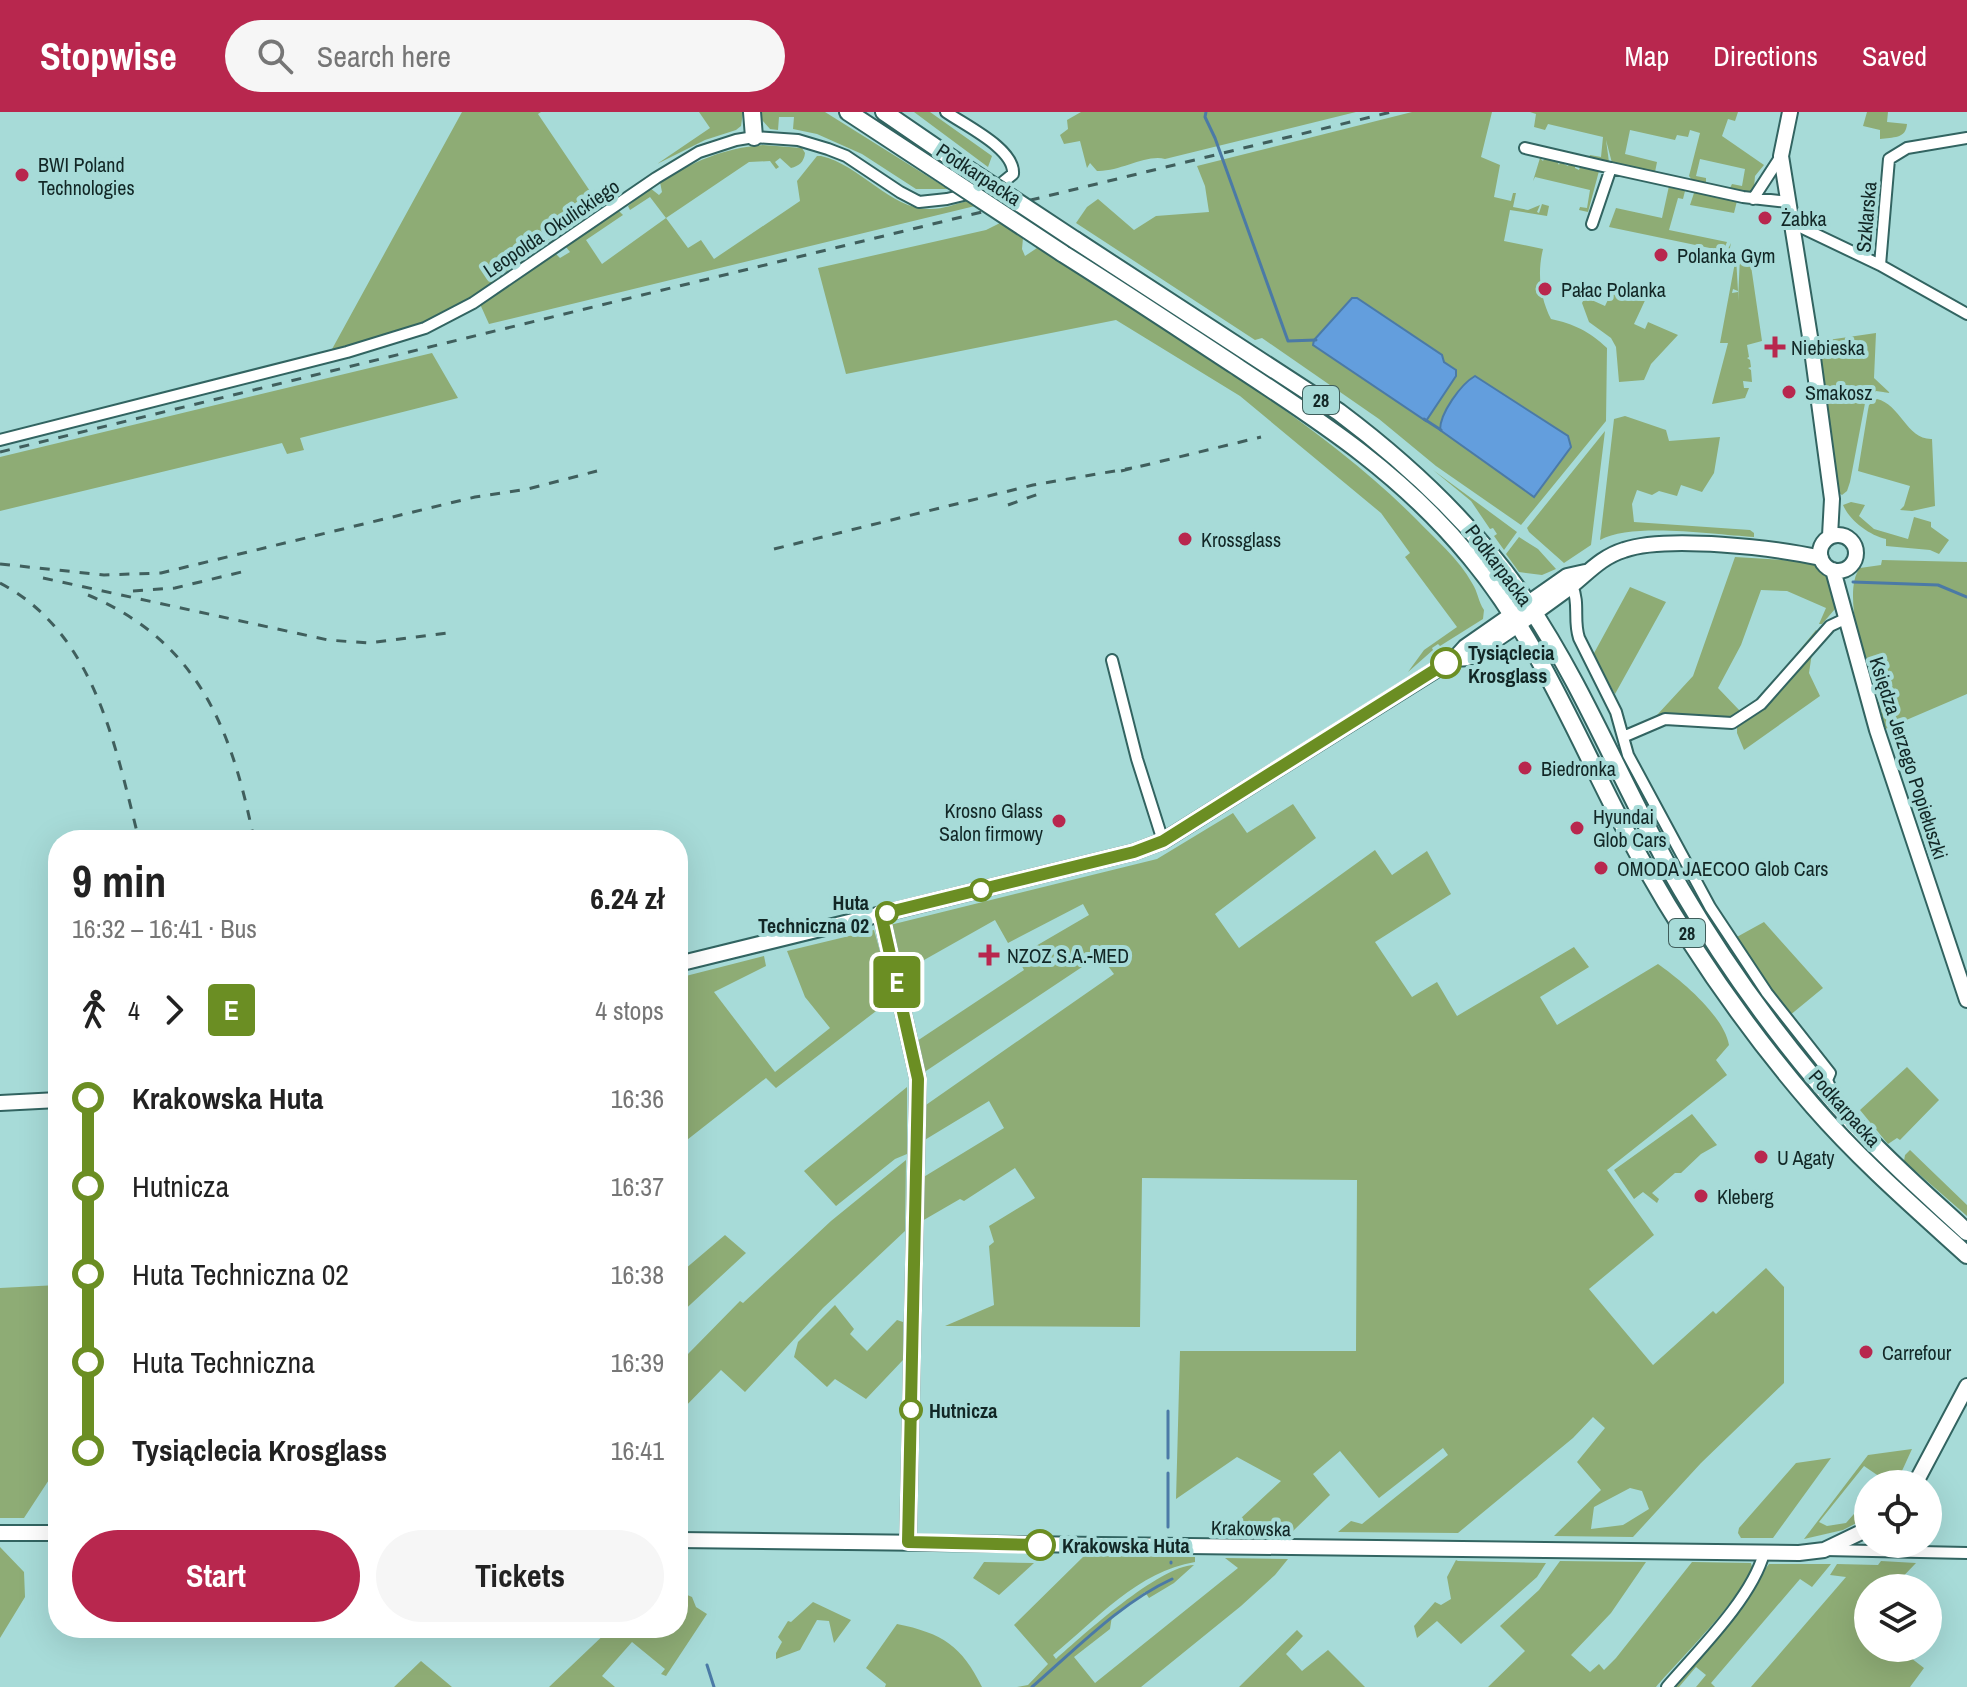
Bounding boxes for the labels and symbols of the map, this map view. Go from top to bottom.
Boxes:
street label: Podkarpacka [932,137,1026,211]
place label: BWI Poland Technologies [38,151,135,201]
marker: BWI Poland Technologies [13,166,31,184]
street label: Leopolda Okulickiego [478,172,624,284]
street label: Szklarska [1849,180,1883,254]
place label: Żabka [1781,205,1827,232]
marker: Żabka [1756,209,1774,227]
place label: Polanka Gym [1677,242,1775,269]
marker: Polanka Gym [1652,246,1670,264]
place label: Pałac Polanka [1561,276,1666,303]
marker: Pałac Polanka [1536,280,1554,298]
place label: Niebieska [1791,334,1865,361]
marker: Niebieska [1766,338,1784,356]
place label: Smakosz [1805,379,1872,406]
marker: Smakosz [1780,383,1798,401]
road number: 28 [1303,386,1339,414]
street label: Podkarpacka [1459,519,1539,611]
place label: Krossglass [1201,526,1281,553]
marker: Krossglass [1176,530,1194,548]
place label: Tysiąclecia Krosglass [1468,639,1554,689]
marker: Tysiąclecia Krosglass [1431,648,1461,678]
street label: Księdza Jerzego Popiełuszki [1863,653,1955,863]
place label: Biedronka [1541,755,1616,782]
marker: Biedronka [1516,759,1534,777]
place label: Krosno Glass Salon firmowy [939,797,1044,847]
place label: Hyundai Glob Cars [1593,803,1667,853]
marker: Krosno Glass Salon firmowy [1050,812,1068,830]
marker: Hyundai Glob Cars [1568,819,1586,837]
place label: OMODA JAECOO Glob Cars [1617,855,1828,882]
marker: OMODA JAECOO Glob Cars [1592,859,1610,877]
unlabelled marker [970,879,992,901]
place label: Huta Techniczna 02 [758,889,869,939]
marker: Huta Techniczna 02 [876,902,898,924]
road number: 28 [1669,919,1705,947]
place label: NZOZ S.A.-MED [1007,942,1129,969]
marker: NZOZ S.A.-MED [978,944,1000,966]
line badge: E [871,956,923,1008]
street label: Podkarpacka [1803,1063,1887,1153]
place label: U Agaty [1777,1144,1835,1171]
marker: U Agaty [1752,1148,1770,1166]
place label: Kleberg [1717,1183,1774,1210]
marker: Kleberg [1692,1187,1710,1205]
place label: Carrefour [1882,1339,1952,1366]
marker: Carrefour [1857,1343,1875,1361]
place label: Hutnicza [929,1397,997,1424]
marker: Hutnicza [900,1399,922,1421]
street label: Krakowska [1211,1514,1291,1542]
marker: Krakowska Huta [1025,1530,1055,1560]
place label: Krakowska Huta [1062,1532,1190,1559]

